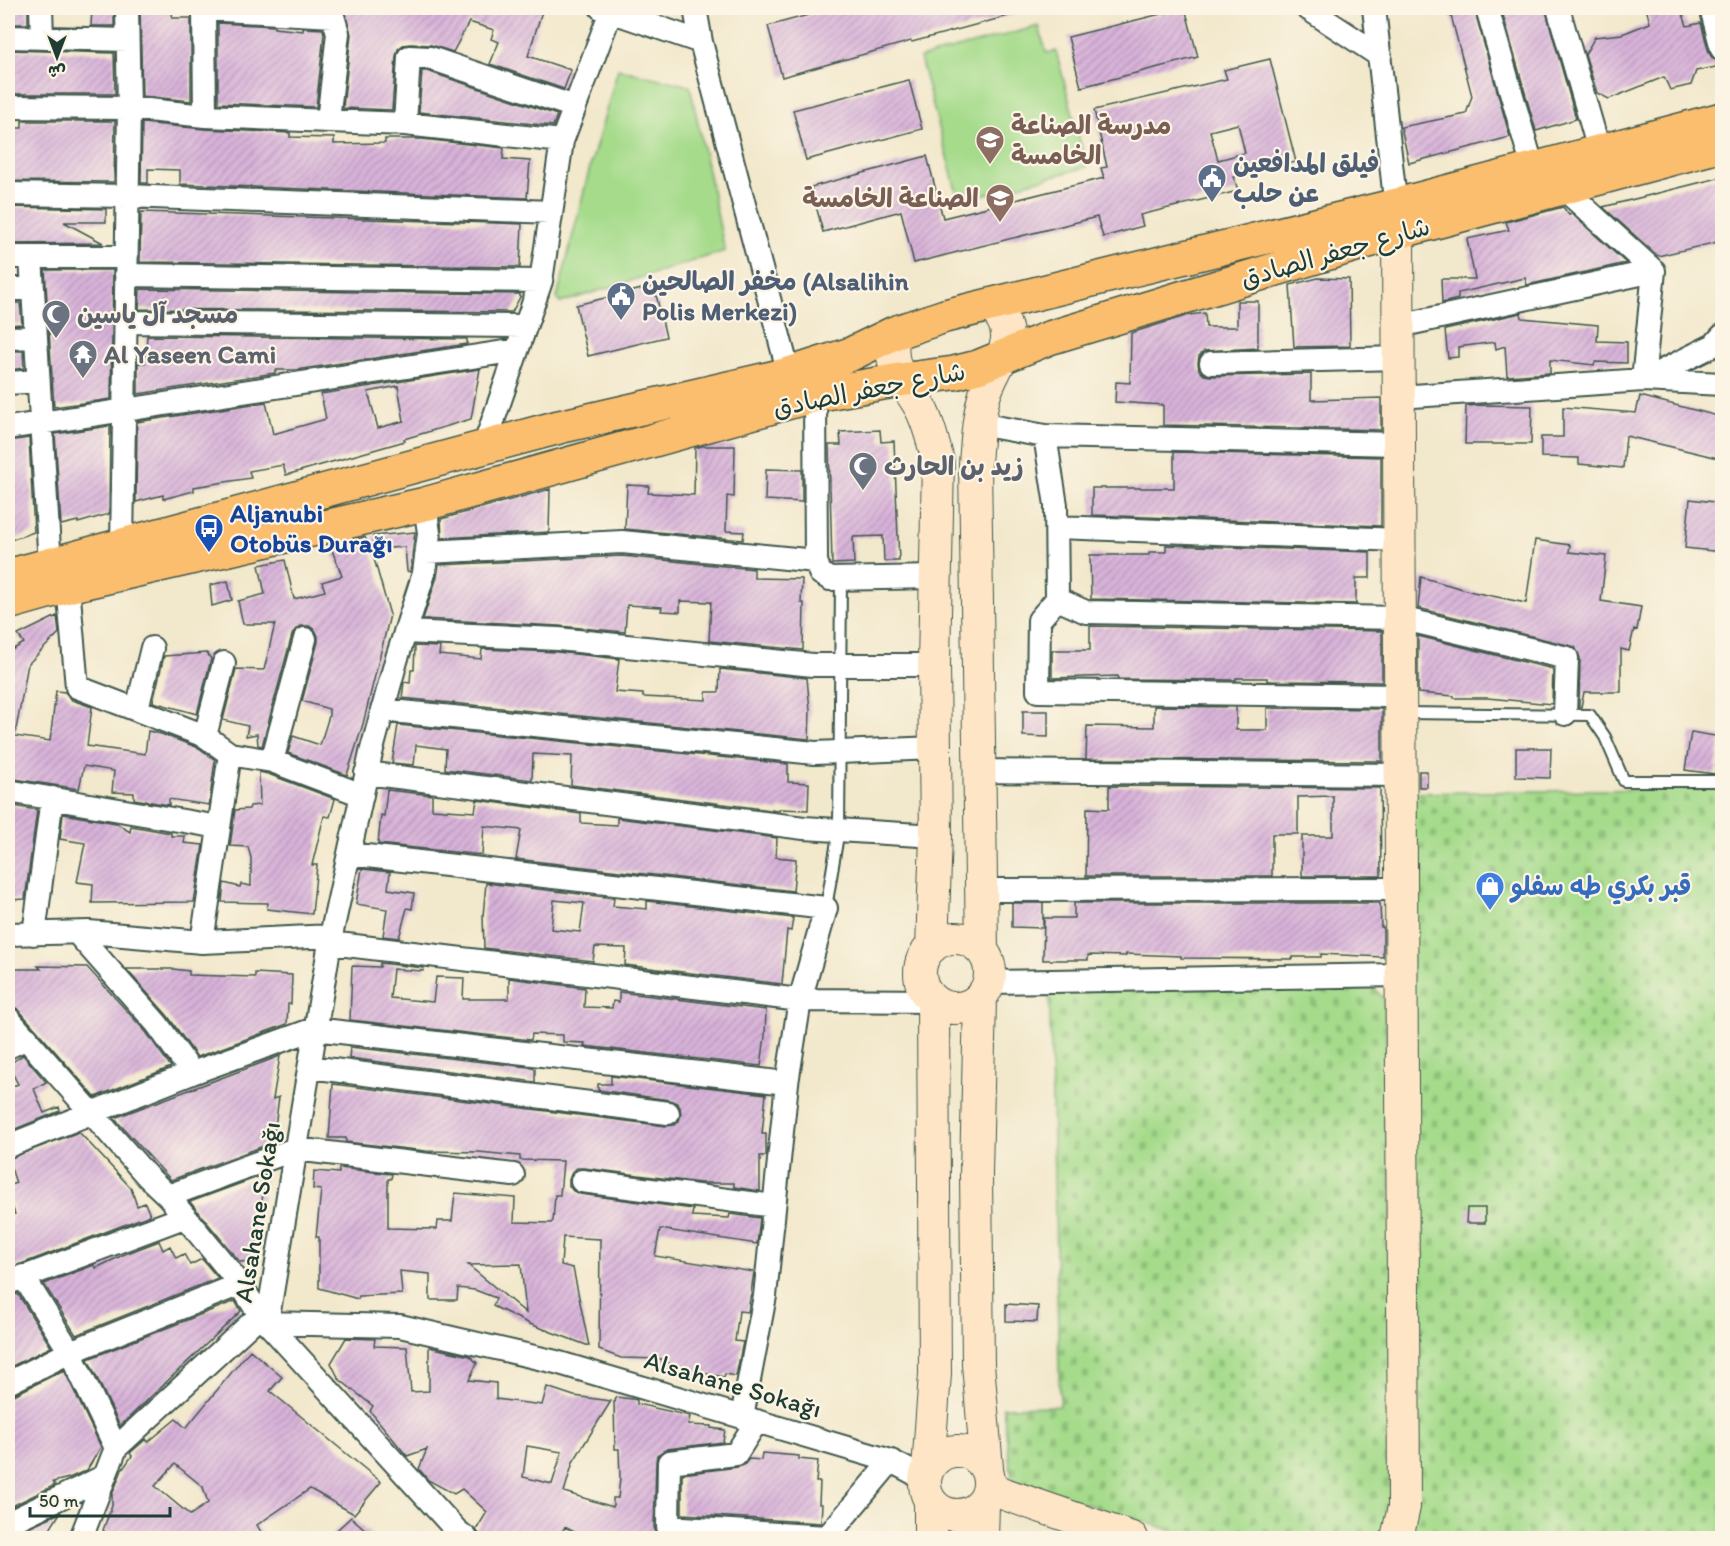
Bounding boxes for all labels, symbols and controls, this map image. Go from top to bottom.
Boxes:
north arrow [27,27,87,87]
text: ش [48,62,66,81]
place label: مدرسة الصناعة الخامسة [1011,109,1171,171]
school or university icon: مدرسة الصناعة الخامسة [974,124,1006,166]
place label: فيلق المدافعين عن حلب [1233,147,1379,209]
public building icon: فيلق المدافعين عن حلب [1196,162,1228,204]
place label: الصناعة الخامسة [802,182,979,214]
school or university icon: الصناعة الخامسة [984,182,1016,224]
street label: شارع جعفر الصادق [1237,210,1434,296]
place label: مخفر الصالحين (Alsalihin Polis Merkezi) [642,265,909,327]
public building icon: مخفر الصالحين (Alsalihin Polis Merkezi) [605,280,637,322]
mosque icon: مسجد آل ياسين [40,298,72,340]
place label: مسجد آل ياسين [77,298,238,330]
temple icon: Al Yaseen Cami [67,338,99,380]
place label: Al Yaseen Cami [103,338,276,370]
street label: شارع جعفر الصادق [770,355,968,425]
mosque icon: زيد بن الحارث [847,450,879,492]
place label: زيد بن الحارث [884,450,1024,482]
place label: Aljanubi Otobüs Durağı [229,497,393,559]
bus stop icon: Aljanubi Otobüs Durağı [193,512,225,554]
shop icon: قبر بكري طه سفلو [1474,870,1506,912]
place label: قبر بكري طه سفلو [1509,870,1691,905]
street label: Alsahane Sokağı [227,1119,287,1305]
street label: Alsahane Sokağı [641,1343,825,1425]
scale bar [30,1480,170,1518]
text: 50 m [39,1490,79,1512]

